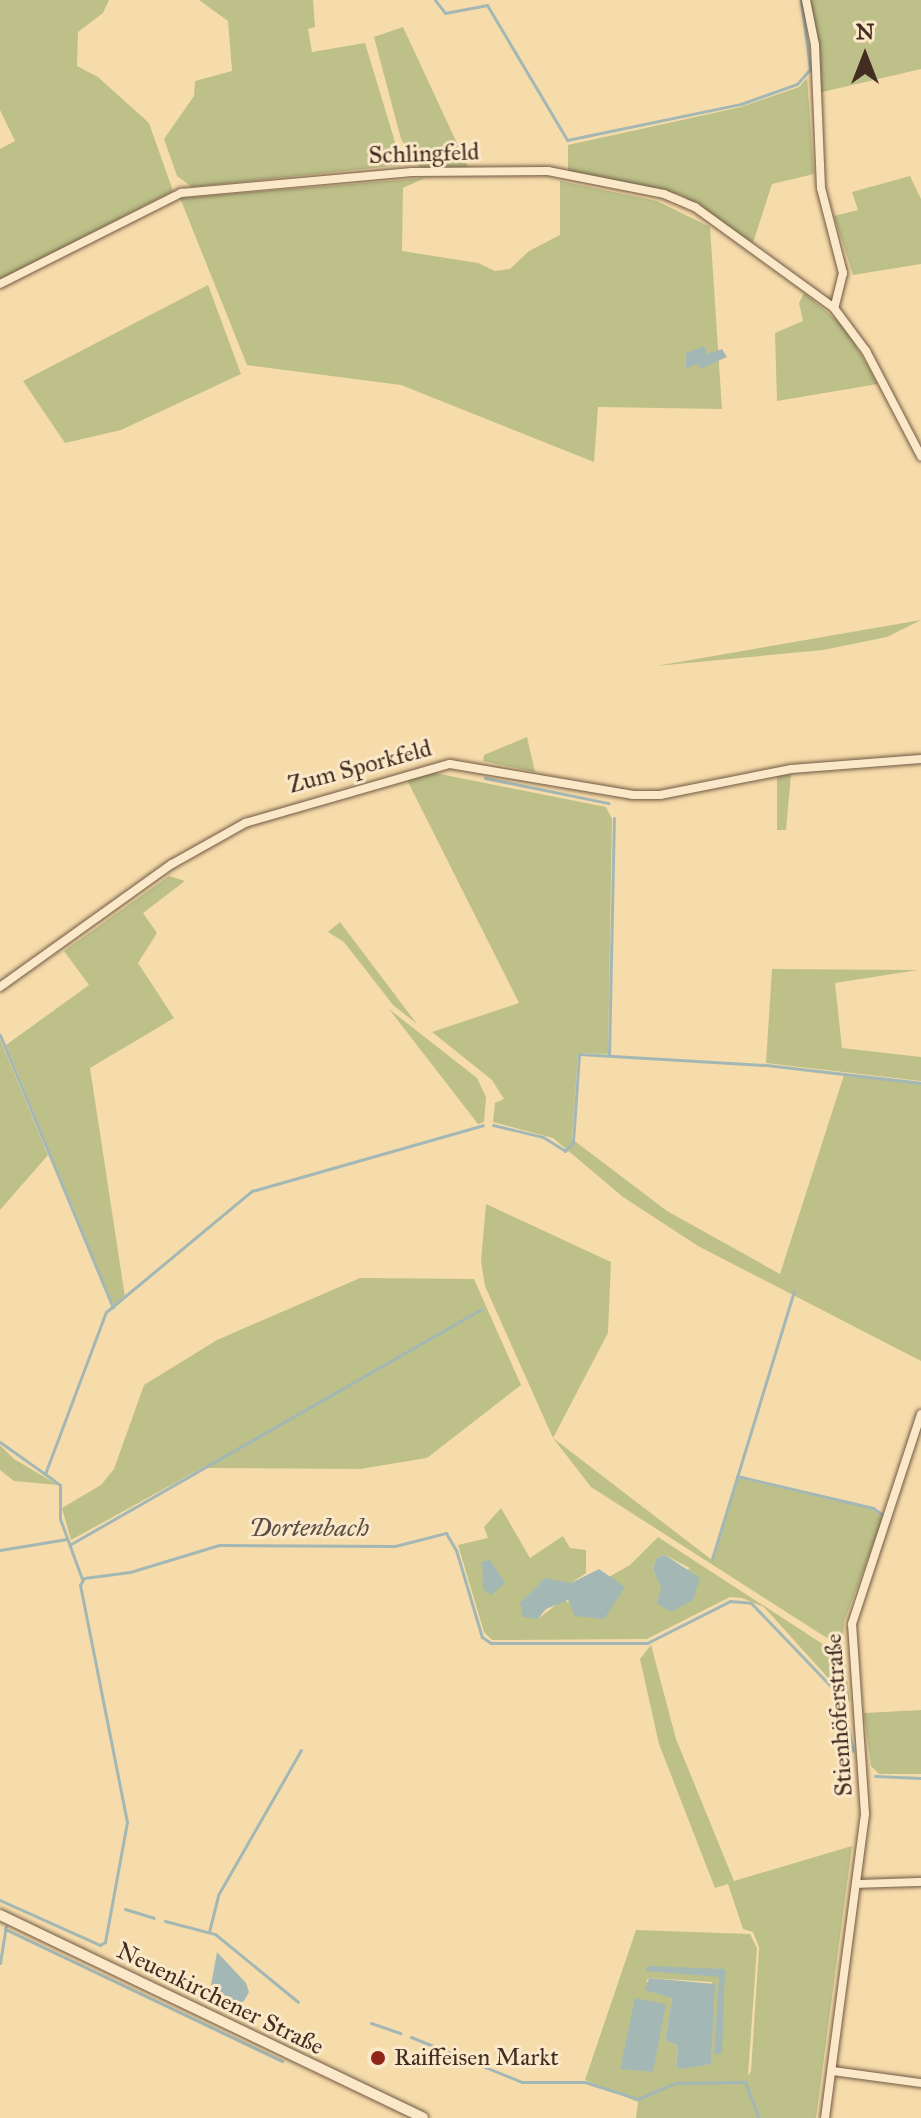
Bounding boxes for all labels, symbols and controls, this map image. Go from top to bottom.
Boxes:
north arrow [825,16,905,96]
text: N [856,18,874,45]
street label: Schlingfeld [368,138,480,170]
street label: Zum Sporkfeld [285,734,435,800]
water label: Dortenbach [249,1512,369,1544]
street label: Stienhöferstraße [819,1633,859,1797]
street label: Neuenkirchener Straße [112,1936,328,2062]
place label: Raiffeisen Markt [394,2044,559,2072]
marker: Raiffeisen Markt [369,2049,387,2067]

